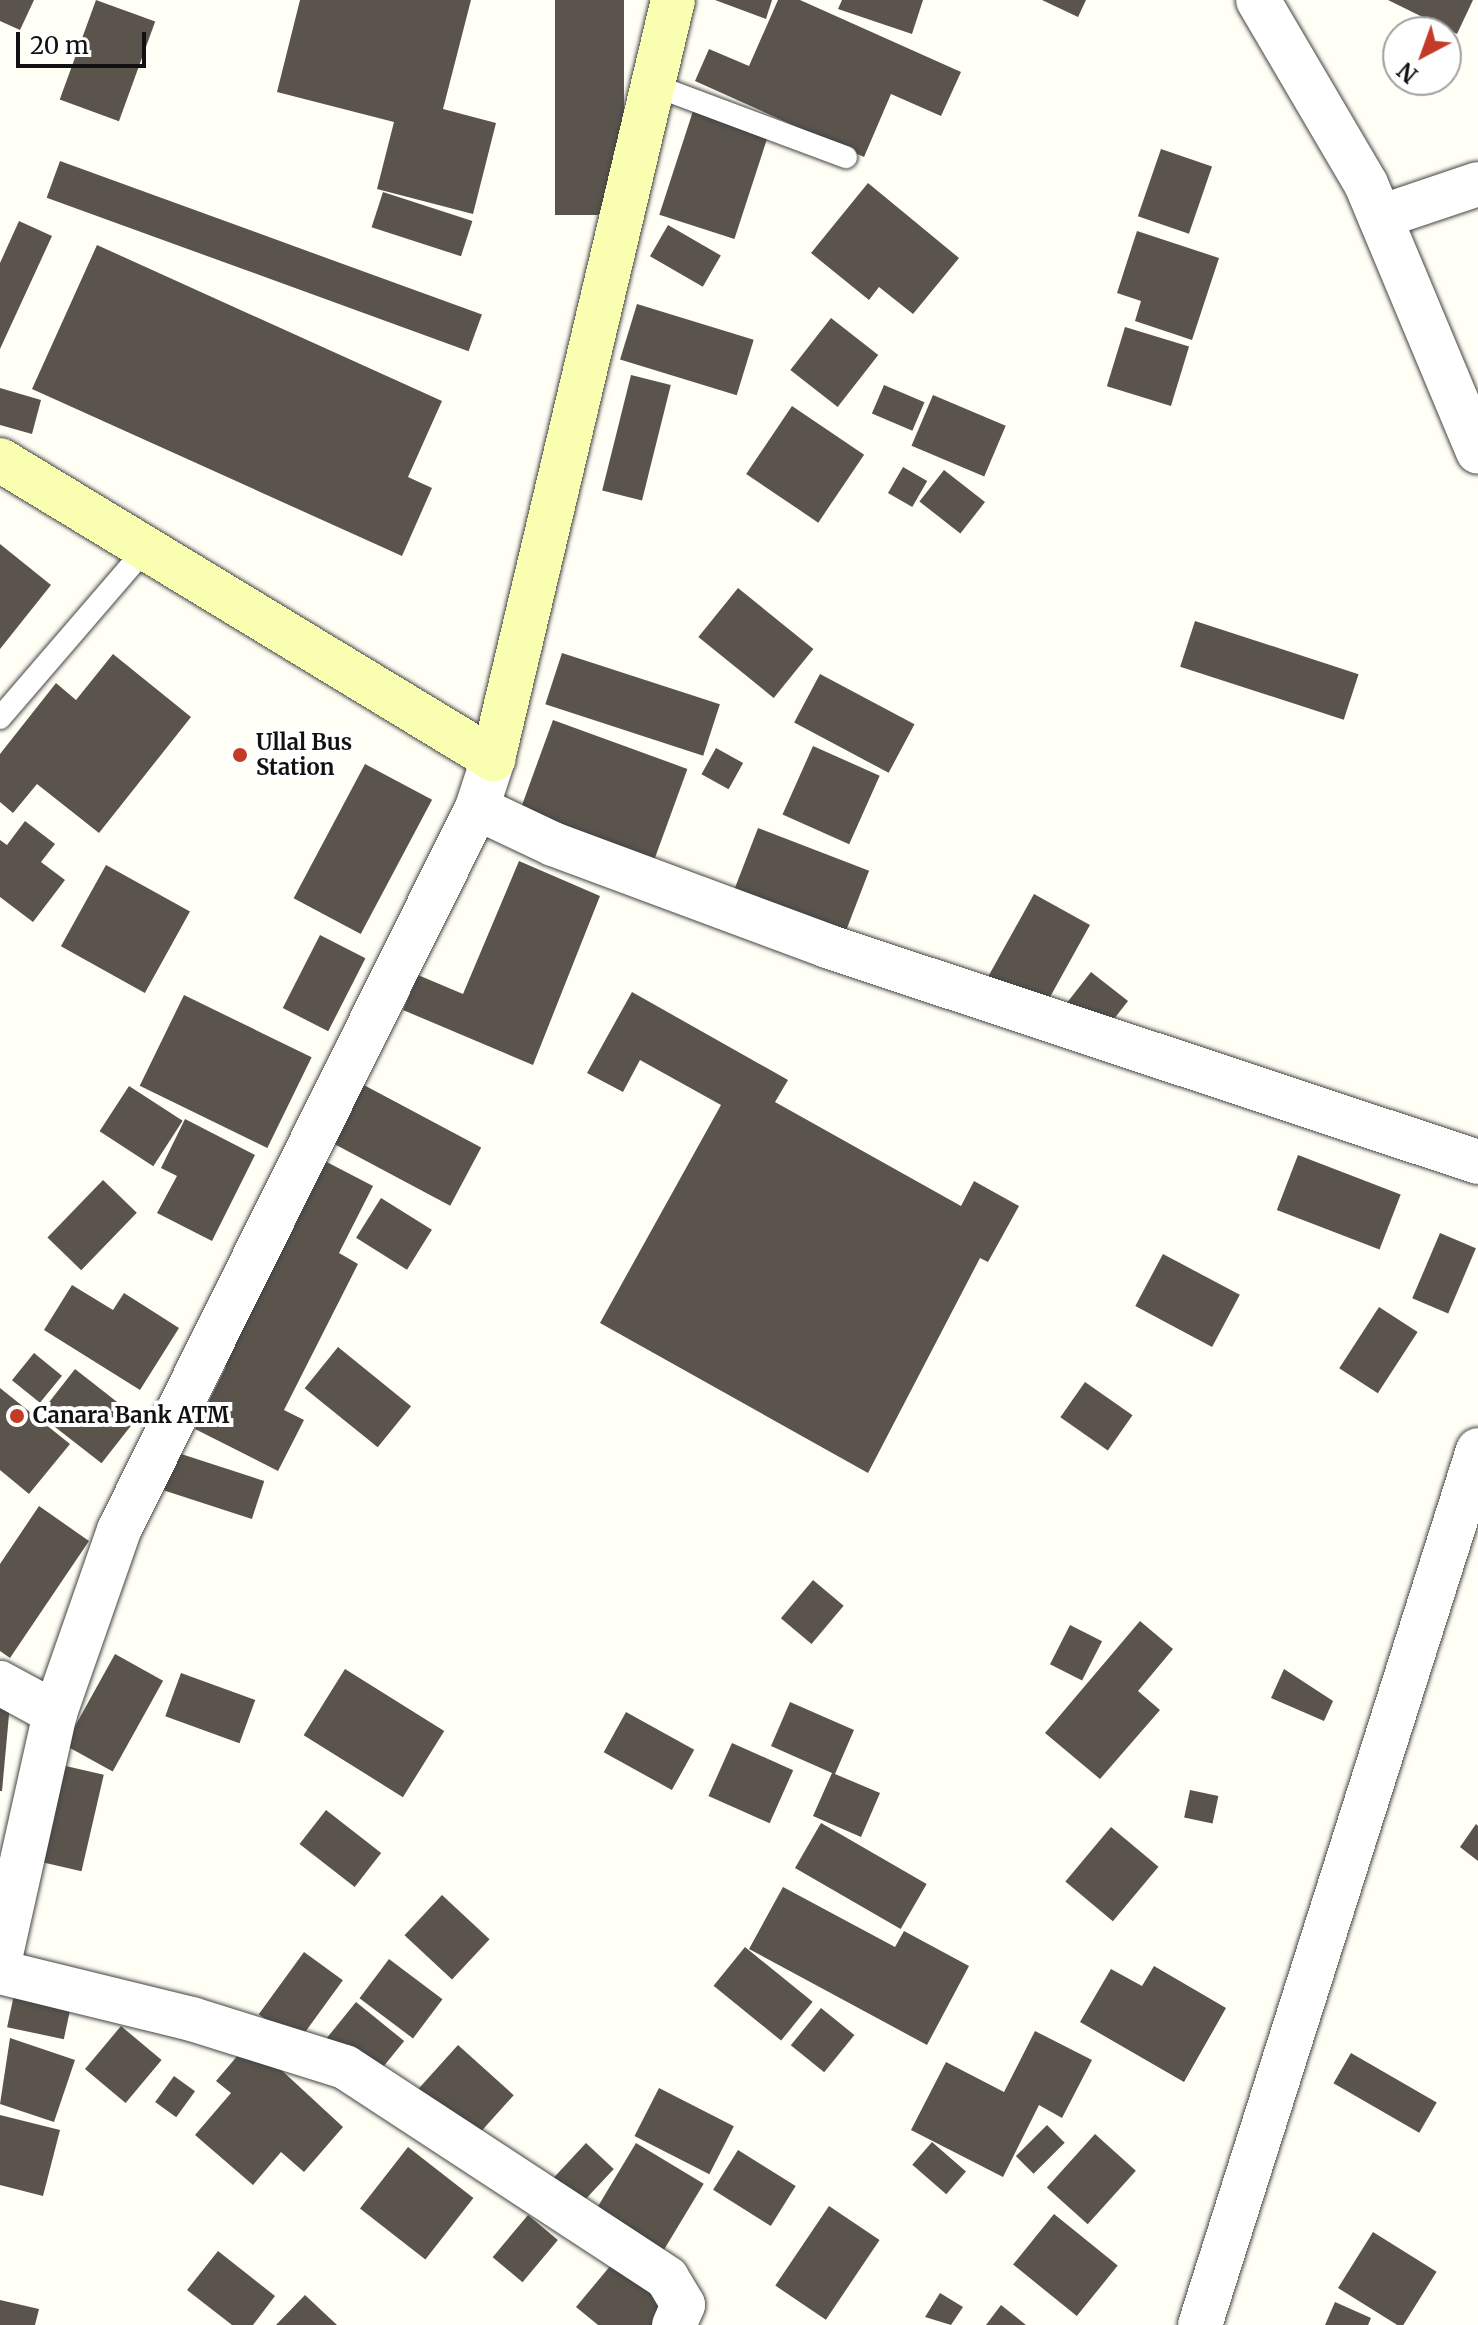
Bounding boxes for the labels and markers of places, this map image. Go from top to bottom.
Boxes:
place label: Ullal Bus Station [256,729,352,780]
marker: Ullal Bus Station [231,746,249,764]
place label: Canara Bank ATM [33,1403,229,1429]
marker: Canara Bank ATM [8,1407,26,1425]

